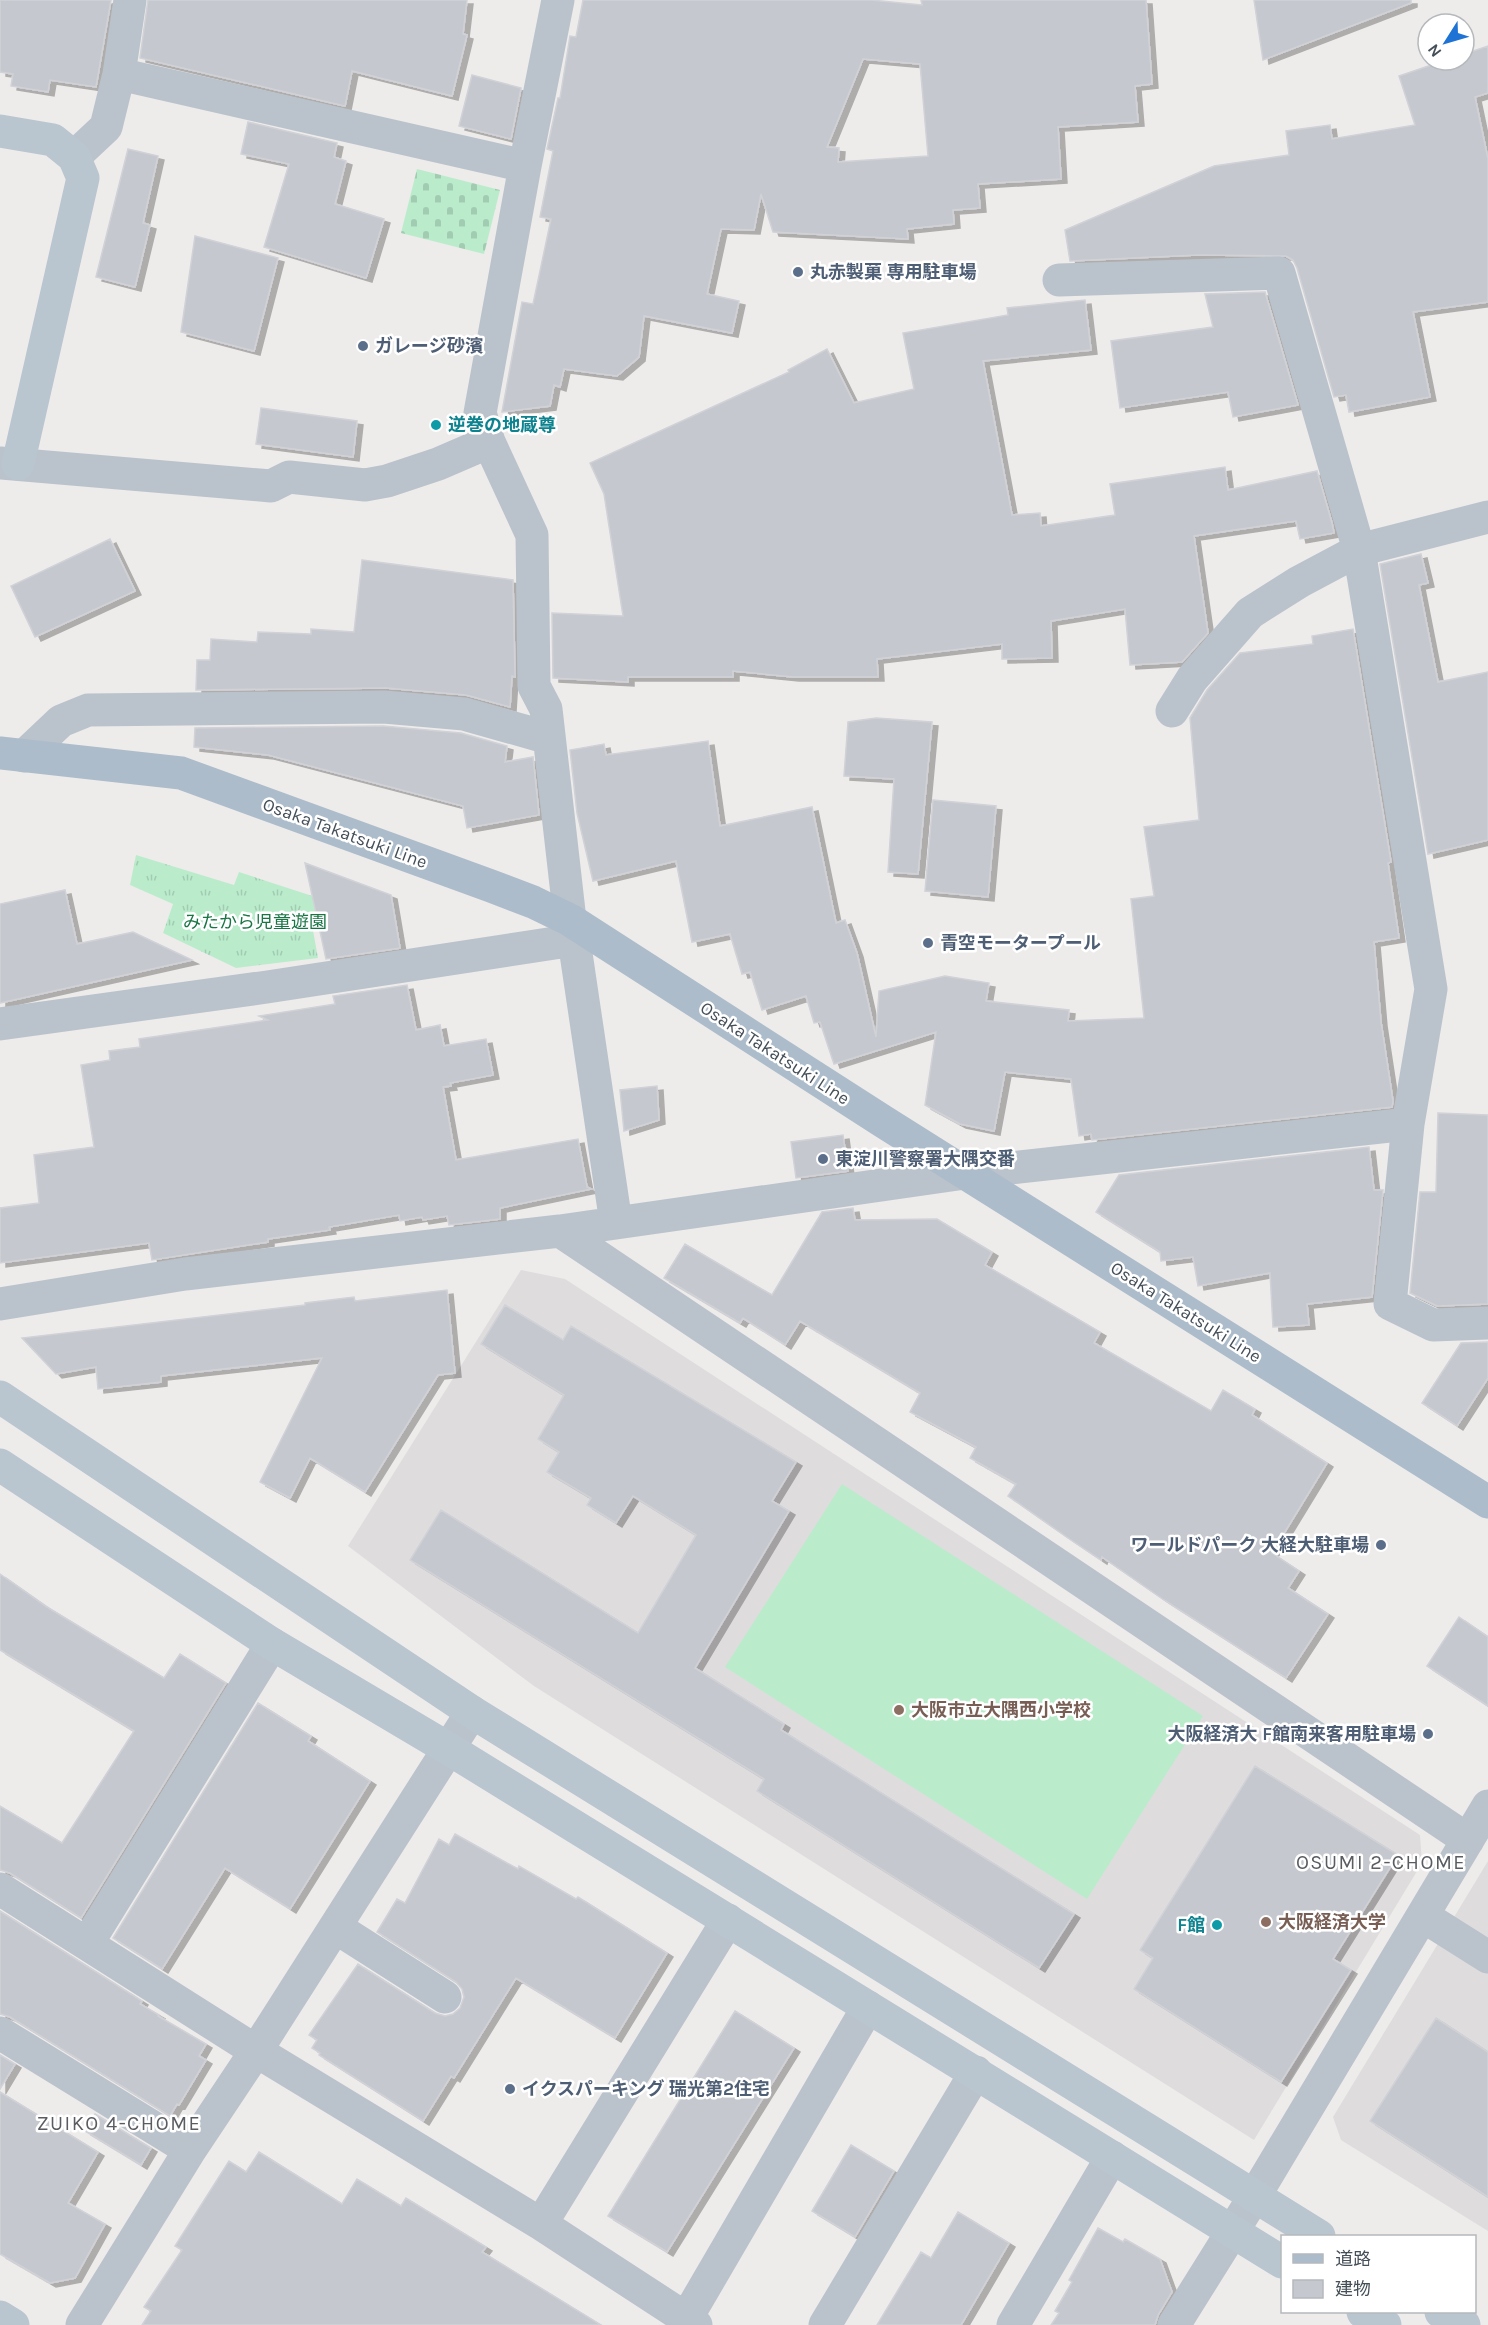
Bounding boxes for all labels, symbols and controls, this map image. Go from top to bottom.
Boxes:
north arrow [1416,12,1476,72]
text: N [1423,40,1445,61]
place label: 丸赤製菓 専用駐車場 [810,261,977,283]
marker: 丸赤製菓 専用駐車場 [791,265,805,279]
place label: ガレージ砂濱 [375,335,484,357]
marker: ガレージ砂濱 [356,339,370,353]
place label: 逆巻の地蔵尊 [448,414,556,436]
marker: 逆巻の地蔵尊 [429,418,443,432]
street label: Osaka Takatsuki Line [260,793,430,873]
park label: みたから児童遊園 [183,911,327,933]
place label: 青空モータープール [940,932,1101,954]
marker: 青空モータープール [921,936,935,950]
street label: Osaka Takatsuki Line [696,997,854,1109]
place label: 東淀川警察署大隅交番 [835,1148,1015,1170]
marker: 東淀川警察署大隅交番 [816,1152,830,1166]
street label: Osaka Takatsuki Line [1107,1257,1265,1367]
place label: ワールドパーク 大経大駐車場 [1130,1534,1369,1556]
marker: ワールドパーク 大経大駐車場 [1374,1538,1388,1552]
place label: 大阪市立大隅西小学校 [911,1699,1091,1721]
marker: 大阪市立大隅西小学校 [892,1703,906,1717]
place label: 大阪経済大 F館南来客用駐車場 [1168,1723,1416,1745]
marker: 大阪経済大 F館南来客用駐車場 [1421,1727,1435,1741]
district label: OSUMI 2-CHOME [1296,1851,1466,1874]
place label: 大阪経済大学 [1278,1911,1386,1933]
place label: F館 [1177,1914,1205,1936]
marker: 大阪経済大学 [1259,1915,1273,1929]
marker: F館 [1210,1918,1224,1932]
place label: イクスパーキング 瑞光第2住宅 [522,2078,770,2100]
marker: イクスパーキング 瑞光第2住宅 [503,2082,517,2096]
district label: ZUIKO 4-CHOME [37,2112,201,2135]
legend [1281,2235,1476,2313]
text: 道路 [1335,2248,1371,2270]
text: 建物 [1335,2278,1371,2300]

